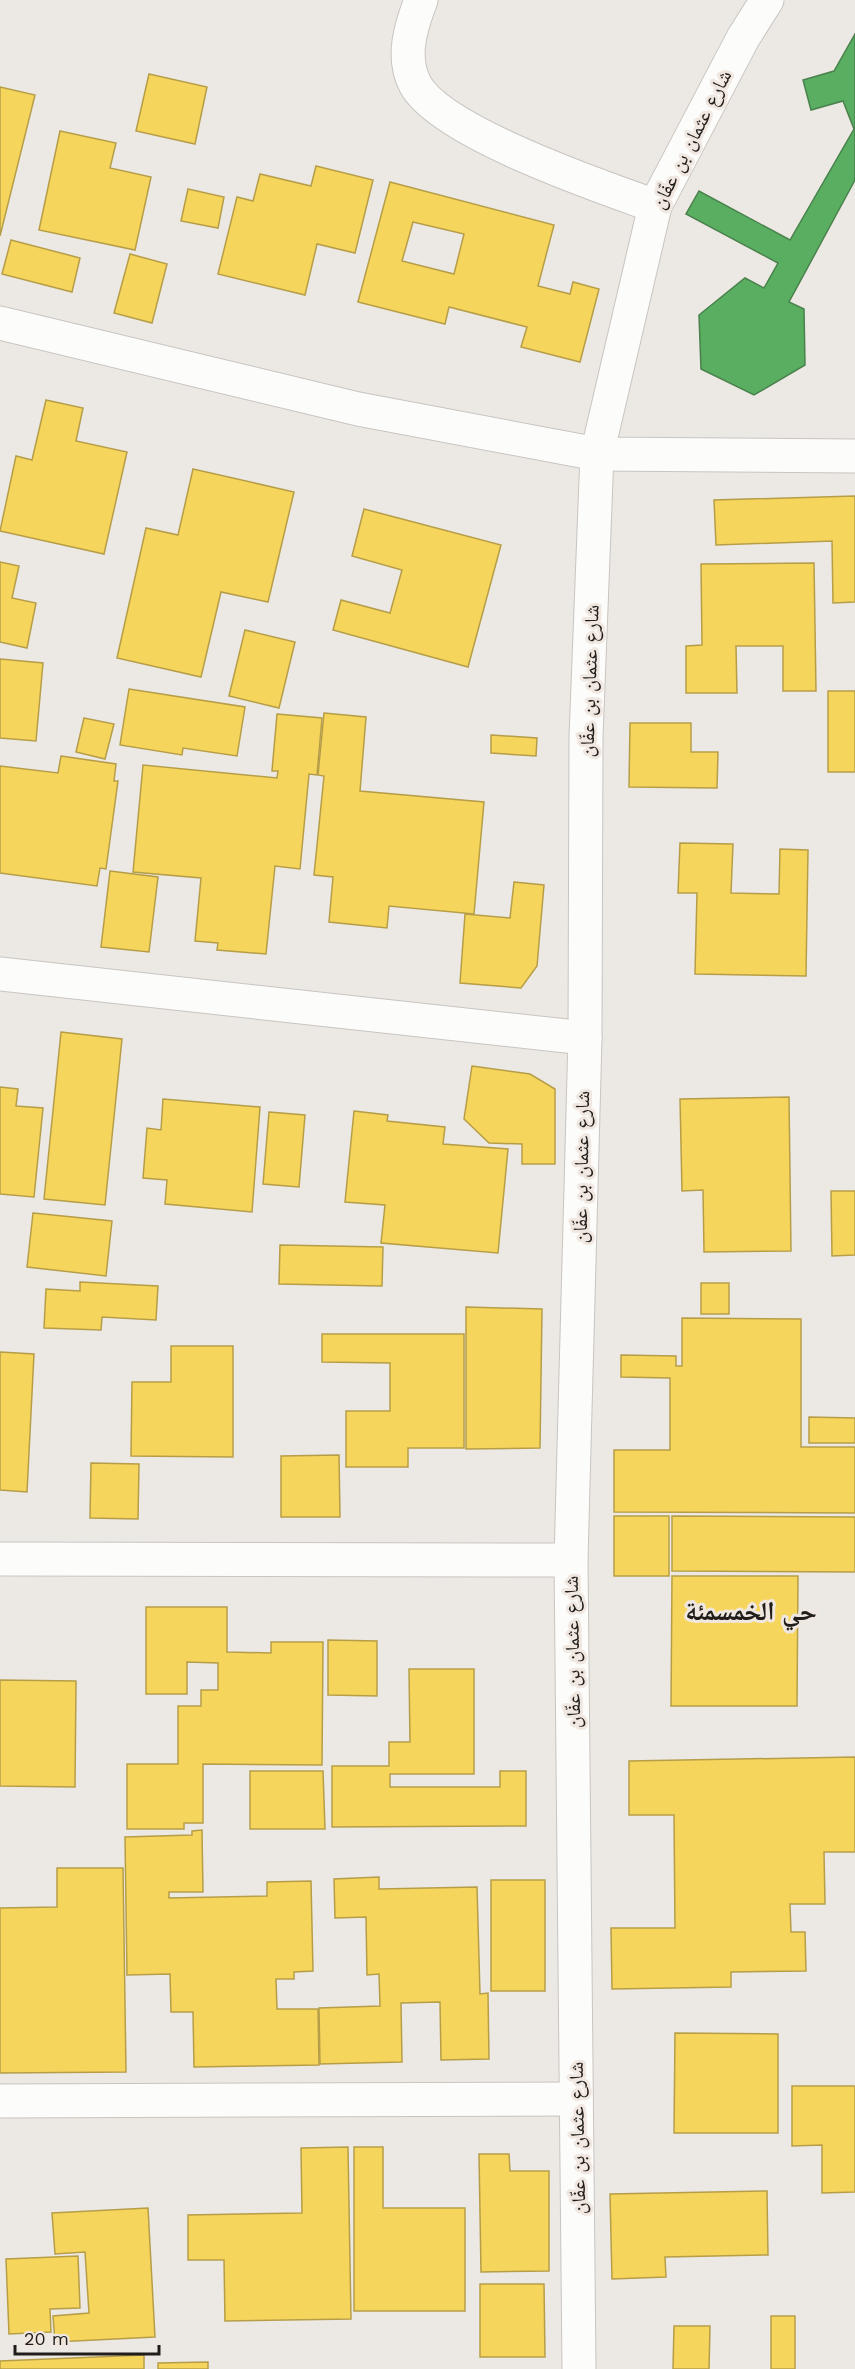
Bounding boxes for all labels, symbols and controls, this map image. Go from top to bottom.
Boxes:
street label: شارع عثمان بن عفّان [646,66,737,213]
street label: شارع عثمان بن عفّان [574,604,605,758]
street label: شارع عثمان بن عفّان [568,1090,595,1244]
street label: شارع عثمان بن عفّان [559,1575,586,1729]
district label: حي الخمسمئة [685,1596,817,1631]
street label: شارع عثمان بن عفّان [564,2061,591,2215]
scale bar [15,2318,159,2356]
text: 20 m [24,2328,69,2349]

